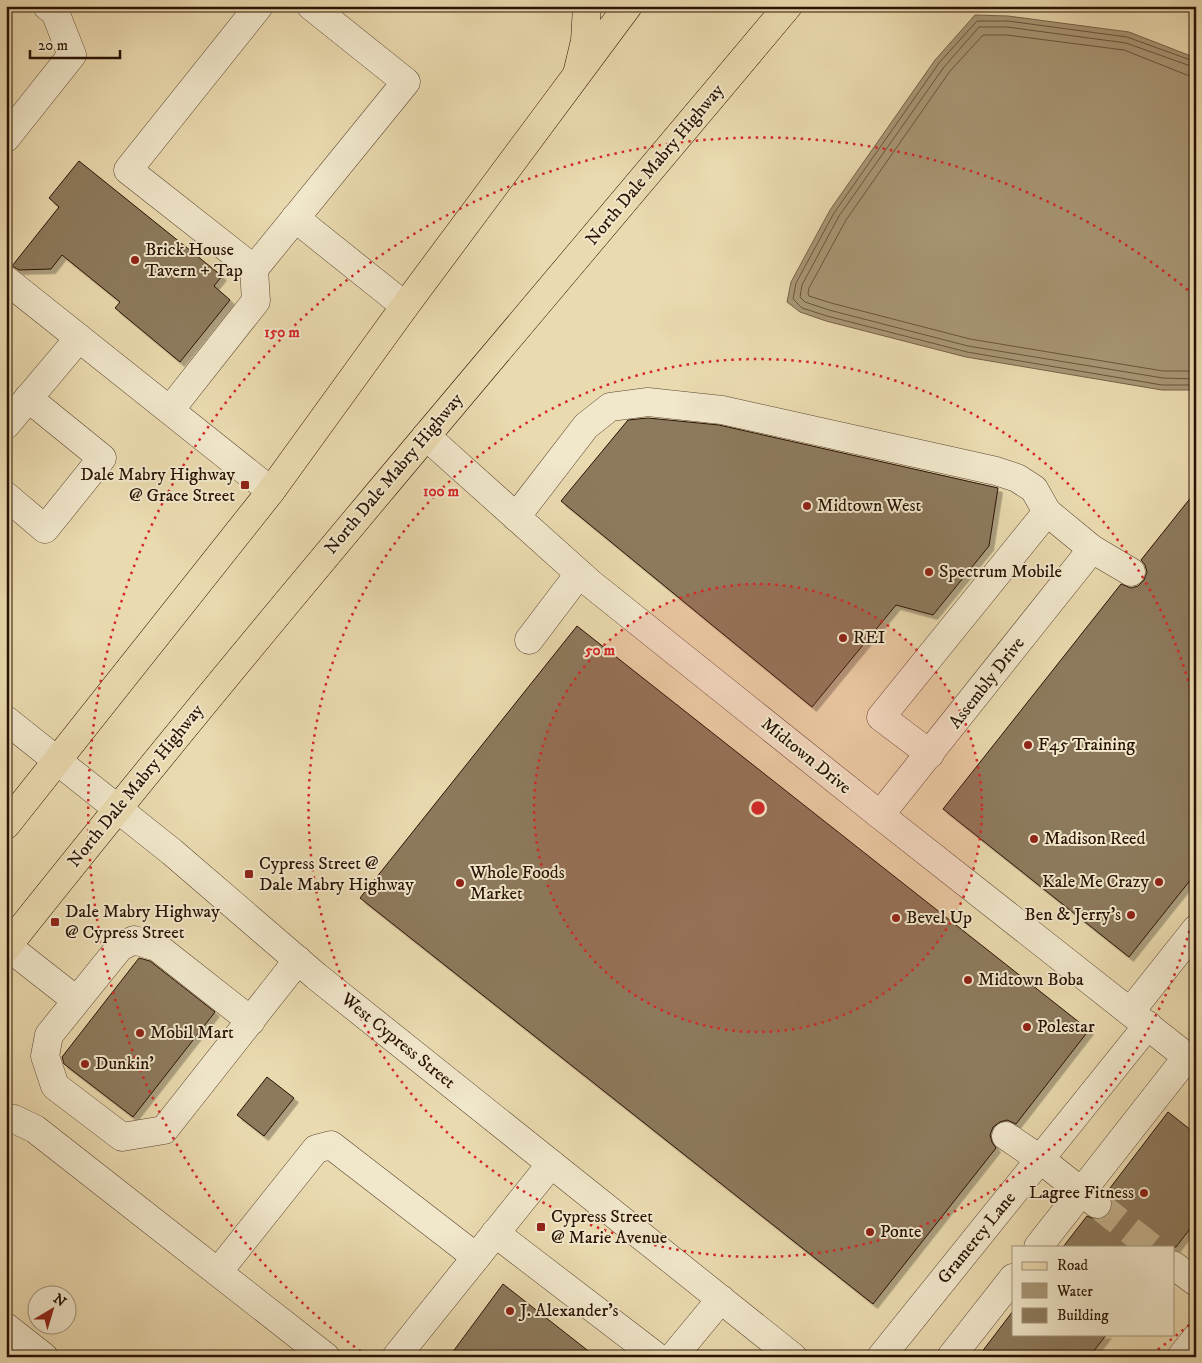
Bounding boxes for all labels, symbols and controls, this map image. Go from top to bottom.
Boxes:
scale bar [30,28,120,60]
text: 20 m [38,36,68,55]
street label: North Dale Mabry Highway [581,80,729,250]
place label: Brick House Tavern + Tap [145,239,243,282]
marker: Brick House Tavern + Tap [129,254,141,266]
text: 150 m [264,323,300,342]
street label: North Dale Mabry Highway [320,389,468,559]
place label: Dale Mabry Highway @ Grace Street [80,464,235,507]
marker: Dale Mabry Highway @ Grace Street [239,479,251,491]
text: 100 m [423,482,460,501]
place label: Midtown West [817,495,921,517]
marker: Midtown West [801,500,813,512]
place label: Spectrum Mobile [939,561,1062,583]
marker: Spectrum Mobile [923,566,935,578]
place label: REI [853,627,885,649]
marker: REI [837,632,849,644]
street label: Assembly Drive [944,633,1030,733]
text: 50 m [584,641,616,660]
street label: North Dale Mabry Highway [63,700,209,872]
street label: Midtown Drive [757,713,855,799]
place label: F45 Training [1038,734,1135,756]
marker: F45 Training [1022,739,1034,751]
centre of rings [749,799,767,817]
place label: Madison Reed [1044,828,1146,850]
marker: Madison Reed [1028,833,1040,845]
place label: Cypress Street @ Dale Mabry Highway [259,853,414,896]
place label: Whole Foods Market [469,862,565,905]
marker: Cypress Street @ Dale Mabry Highway [243,868,255,880]
place label: Kale Me Crazy [1042,871,1149,893]
marker: Kale Me Crazy [1153,876,1165,888]
marker: Whole Foods Market [454,877,466,889]
place label: Dale Mabry Highway @ Cypress Street [65,901,220,944]
place label: Ben & Jerry's [1024,904,1121,926]
place label: Bevel Up [906,907,972,929]
marker: Ben & Jerry's [1125,909,1137,921]
marker: Bevel Up [890,912,902,924]
marker: Dale Mabry Highway @ Cypress Street [49,916,61,928]
place label: Midtown Boba [978,969,1084,991]
marker: Midtown Boba [962,974,974,986]
street label: West Cypress Street [336,988,460,1094]
place label: Polestar [1037,1016,1095,1038]
marker: Polestar [1021,1021,1033,1033]
place label: Mobil Mart [150,1022,234,1044]
marker: Mobil Mart [134,1027,146,1039]
place label: Dunkin' [95,1053,154,1075]
marker: Dunkin' [79,1058,91,1070]
place label: Lagree Fitness [1029,1182,1134,1204]
marker: Lagree Fitness [1138,1187,1150,1199]
street label: Gramercy Lane [933,1188,1021,1288]
place label: Cypress Street @ Marie Avenue [551,1206,667,1249]
marker: Cypress Street @ Marie Avenue [535,1221,547,1233]
place label: Ponte [880,1221,921,1243]
marker: Ponte [864,1226,876,1238]
legend [1012,1246,1174,1336]
text: Road [1057,1256,1089,1275]
text: Water [1056,1282,1093,1301]
north arrow [28,1286,78,1336]
text: N [49,1290,70,1311]
place label: J. Alexander's [518,1300,619,1322]
marker: J. Alexander's [504,1305,516,1317]
text: Building [1057,1306,1109,1325]

